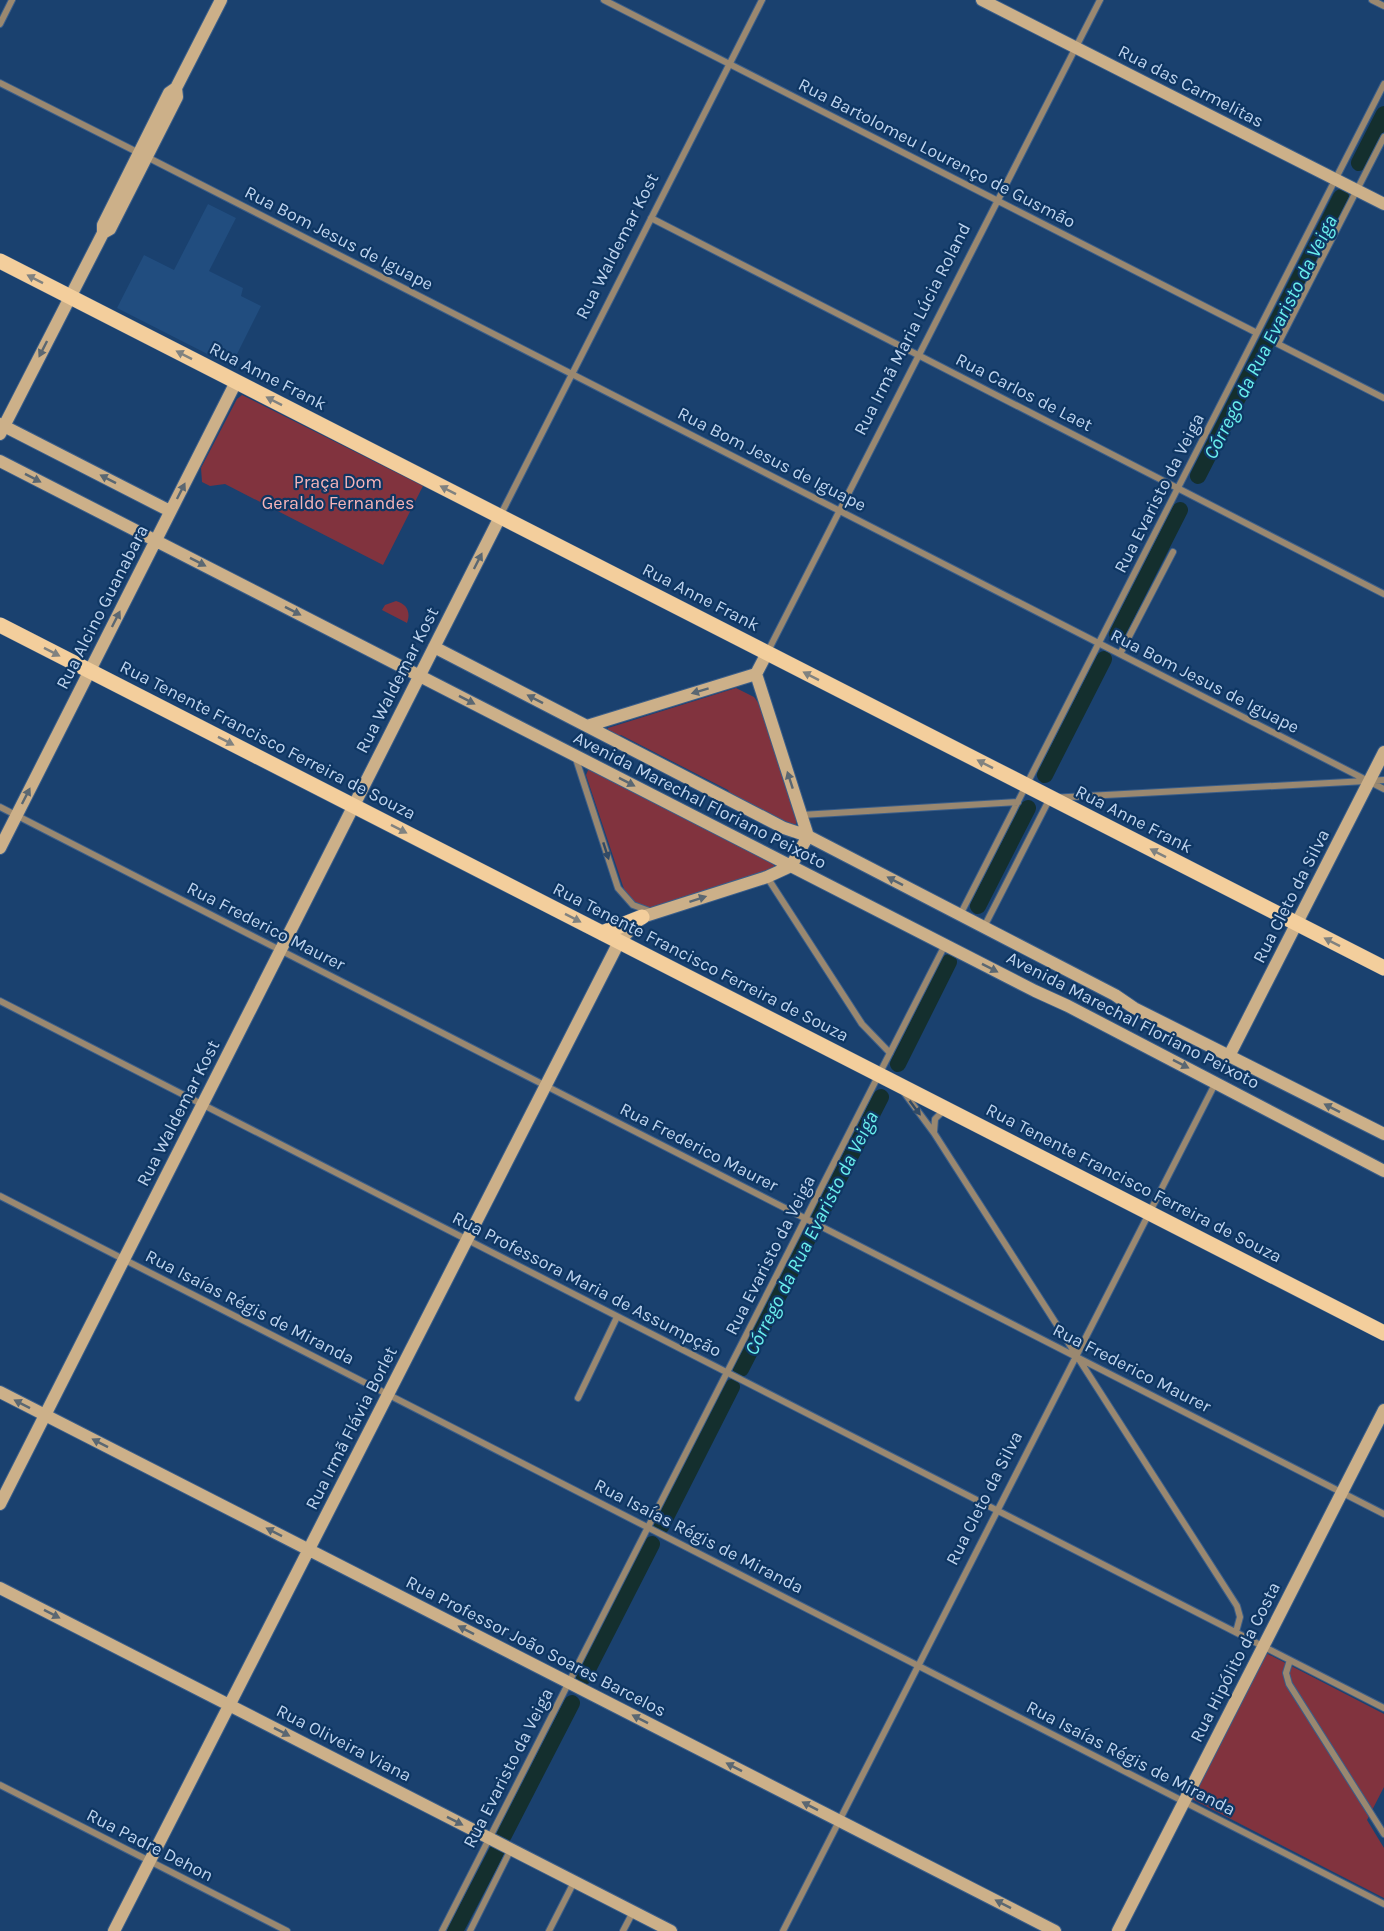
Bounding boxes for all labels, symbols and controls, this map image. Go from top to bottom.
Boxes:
street label: Rua das Carmelitas [1115,40,1267,132]
street label: Rua Bartolomeu Lourenço de Gusmão [795,73,1079,233]
street label: Rua Waldemar Kost [571,169,663,323]
street label: Rua Bom Jesus de Iguape [241,181,437,295]
water label: Córrego da Rua Evaristo da Veiga [1199,211,1342,463]
street label: Rua Irmã Maria Lúcia Roland [849,219,975,439]
one-way arrow [26,274,43,284]
street label: Rua Anne Frank [206,337,330,415]
one-way arrow [38,341,48,358]
street label: Rua Carlos de Laet [952,348,1096,436]
one-way arrow [175,350,192,360]
one-way arrow [265,397,283,407]
street label: Rua Bom Jesus de Iguape [674,402,870,516]
street label: Rua Evaristo da Veiga [1109,409,1209,577]
park label: Praça Dom Geraldo Fernandes [262,471,414,514]
one-way arrow [25,473,42,483]
one-way arrow [100,475,117,484]
one-way arrow [176,482,185,499]
one-way arrow [439,485,456,495]
street label: Rua Alcino Guanabara [51,521,153,693]
one-way arrow [473,552,482,569]
one-way arrow [190,557,207,567]
street label: Rua Anne Frank [639,558,763,636]
street label: Rua Waldemar Kost [351,603,443,757]
one-way arrow [284,606,301,616]
one-way arrow [111,610,121,627]
street label: Rua Bom Jesus de Iguape [1107,624,1303,738]
one-way arrow [44,647,61,657]
street label: Rua Tenente Francisco Ferreira de Souza [116,655,420,825]
one-way arrow [802,671,820,681]
one-way arrow [691,687,709,697]
one-way arrow [526,695,544,705]
one-way arrow [459,696,476,705]
street label: Avenida Marechal Floriano Peixoto [570,726,830,874]
one-way arrow [217,736,234,745]
one-way arrow [976,760,993,769]
one-way arrow [784,771,794,789]
one-way arrow [619,778,636,787]
street label: Rua Anne Frank [1072,780,1196,858]
one-way arrow [21,787,31,805]
one-way arrow [391,825,408,834]
street label: Rua Cleto da Silva [1248,825,1334,967]
one-way arrow [602,842,612,860]
one-way arrow [1150,848,1167,858]
one-way arrow [886,876,903,886]
street label: Rua Frederico Maurer [183,877,349,976]
street label: Rua Tenente Francisco Ferreira de Souza [549,877,853,1047]
one-way arrow [689,894,707,903]
one-way arrow [564,914,581,923]
one-way arrow [1323,937,1340,947]
street label: Avenida Marechal Floriano Peixoto [1003,946,1263,1094]
one-way arrow [981,963,998,973]
street label: Rua Waldemar Kost [132,1036,224,1190]
one-way arrow [1173,1059,1190,1069]
street label: Rua Frederico Maurer [616,1098,782,1197]
street label: Rua Tenente Francisco Ferreira de Souza [982,1098,1286,1268]
one-way arrow [909,1101,921,1116]
one-way arrow [1323,1103,1340,1113]
water label: Córrego da Rua Evaristo da Veiga [739,1107,883,1359]
street label: Rua Evaristo da Veiga [720,1171,820,1339]
street label: Rua Professora Maria de Assumpção [449,1206,725,1362]
street label: Rua Isaías Régis de Miranda [142,1245,358,1369]
street label: Rua Frederico Maurer [1049,1319,1215,1418]
street label: Rua Irmã Flávia Borlet [300,1343,402,1513]
one-way arrow [14,1399,31,1408]
street label: Rua Cleto da Silva [941,1427,1027,1569]
one-way arrow [92,1439,109,1448]
street label: Rua Isaías Régis de Miranda [591,1474,807,1598]
one-way arrow [265,1527,282,1537]
street label: Rua Professor João Soares Barcelos [402,1571,670,1721]
street label: Rua Hipólito da Costa [1185,1578,1285,1746]
one-way arrow [44,1609,61,1619]
one-way arrow [458,1626,475,1635]
street label: Rua Evaristo da Veiga [458,1684,558,1852]
street label: Rua Isaías Régis de Miranda [1023,1696,1239,1820]
street label: Rua Oliveira Viana [273,1699,415,1787]
one-way arrow [631,1714,648,1724]
one-way arrow [273,1727,290,1736]
one-way arrow [726,1762,743,1772]
one-way arrow [802,1801,819,1811]
street label: Rua Padre Dehon [83,1804,217,1886]
one-way arrow [447,1816,464,1825]
one-way arrow [994,1900,1011,1909]

